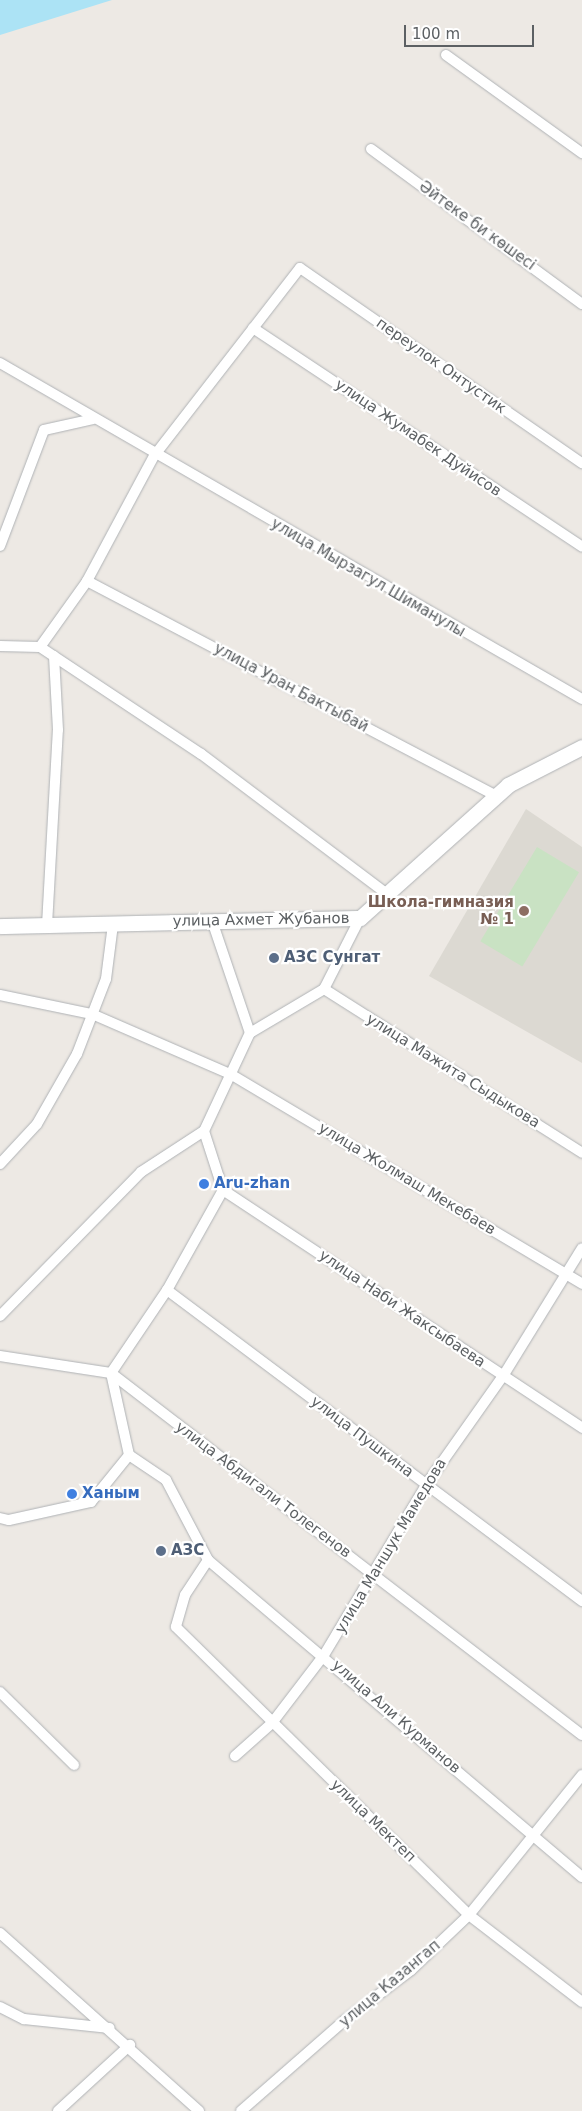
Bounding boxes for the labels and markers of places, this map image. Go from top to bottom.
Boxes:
place label: Школа-гимназия № 1 [368,893,514,928]
marker: Школа-гимназия № 1 [518,905,530,917]
place label: АЗС Сунгат [284,949,380,967]
marker: АЗС Сунгат [268,952,280,964]
place label: Aru-zhan [214,1175,290,1193]
marker: Aru-zhan [198,1178,210,1190]
place label: Ханым [82,1485,140,1503]
marker: Ханым [66,1488,78,1500]
place label: АЗС [171,1542,204,1560]
marker: АЗС [155,1545,167,1557]

